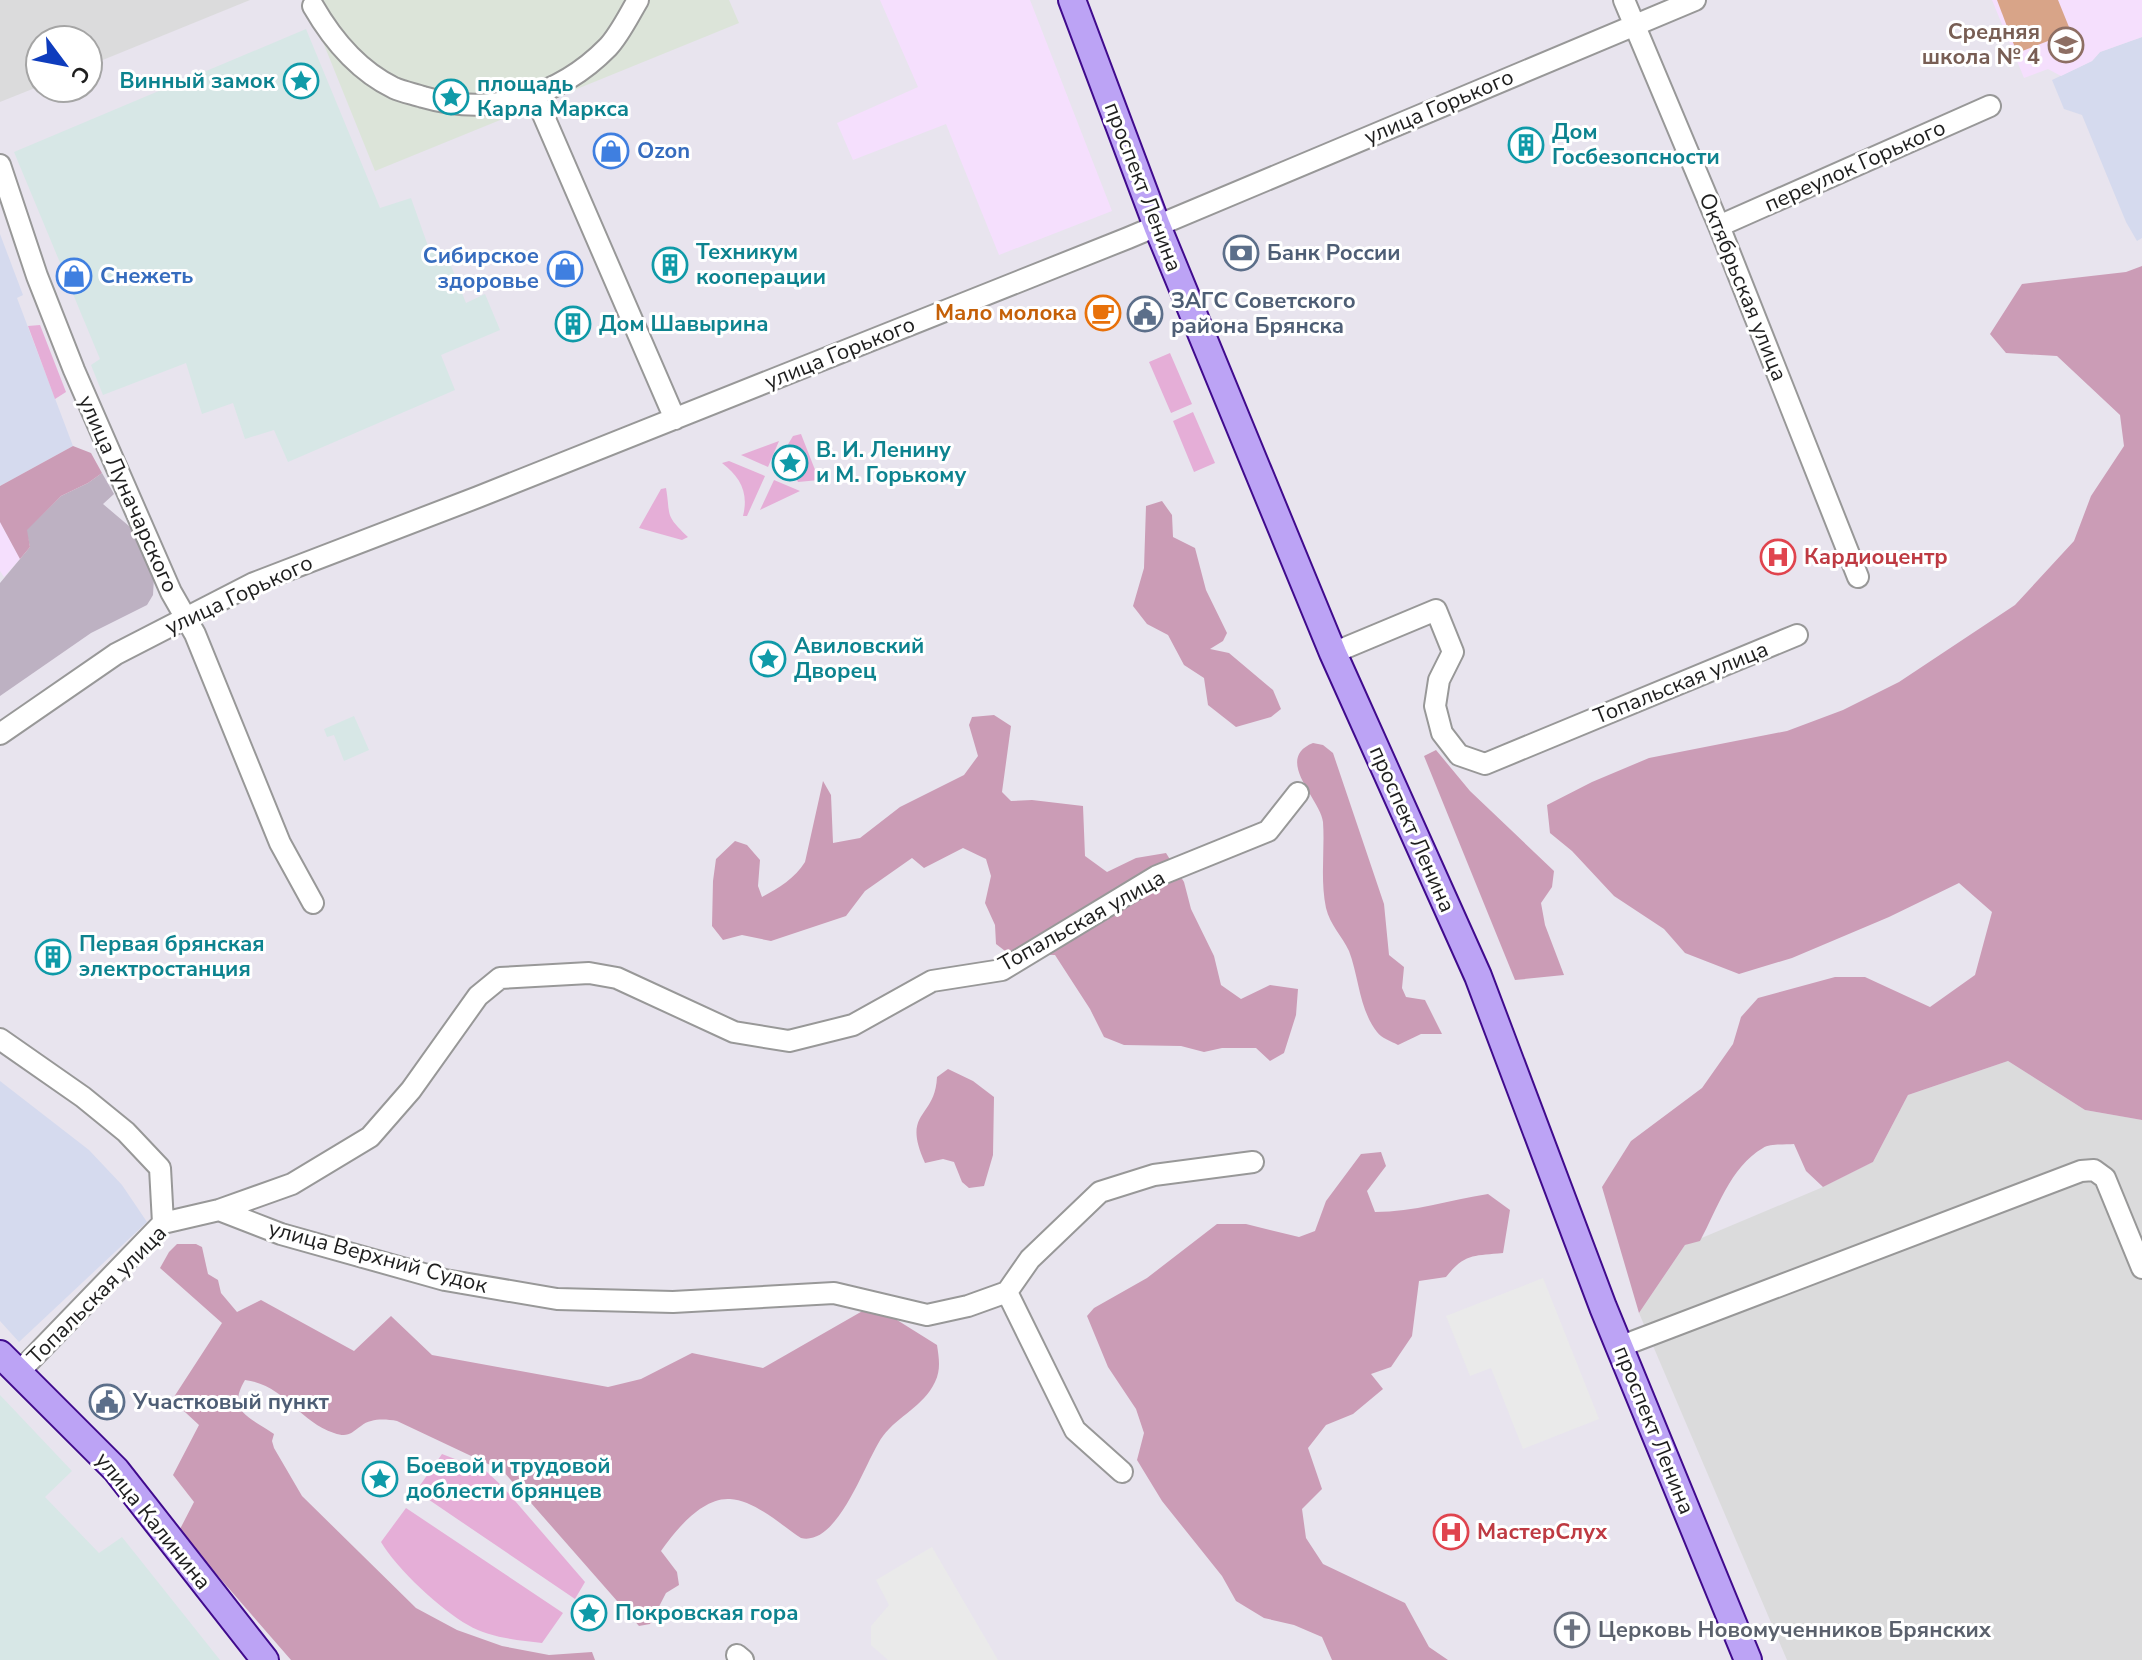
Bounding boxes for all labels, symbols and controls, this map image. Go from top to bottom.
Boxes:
place label: Средняя школа № 4 [1922,17,2040,72]
north arrow [24,24,104,104]
school or university icon: Средняя школа № 4 [2047,26,2085,64]
text: С [63,60,97,88]
place icon: Винный замок [282,62,320,100]
street label: улица Горького [1360,62,1518,152]
place label: Винный замок [119,66,276,96]
place label: площадь Карла Маркса [477,69,629,124]
place icon: площадь Карла Маркса [432,78,470,116]
street label: проспект Ленина [1097,98,1189,276]
street label: переулок Горького [1760,113,1950,219]
place label: Дом Госбезопсности [1552,117,1720,172]
building icon: Дом Госбезопсности [1507,126,1545,164]
shop icon: Ozon [592,132,630,170]
place label: Ozon [637,136,690,166]
street label: Октябрьская улица [1692,189,1794,385]
bank icon: Банк России [1222,234,1260,272]
place label: Техникум кооперации [696,237,826,292]
place label: Банк России [1267,238,1401,268]
place label: Сибирское здоровье [423,241,539,296]
building icon: Техникум кооперации [651,246,689,284]
shop icon: Сибирское здоровье [546,250,584,288]
shop icon: Снежеть [55,257,93,295]
place label: Снежеть [100,261,194,291]
place label: ЗАГС Советского района Брянска [1171,286,1356,341]
cafe icon: Мало молока [1084,294,1122,332]
public building icon: ЗАГС Советского района Брянска [1126,295,1164,333]
place label: Мало молока [935,298,1077,328]
building icon: Дом Шавырина [554,305,592,343]
place label: Дом Шавырина [599,309,769,339]
street label: улица Горького [760,309,920,397]
street label: улица Луначарского [71,391,185,597]
place label: В. И. Ленину и М. Горькому [816,435,966,490]
place icon: В. И. Ленину и М. Горькому [771,444,809,482]
hospital icon: Кардиоцентр [1759,538,1797,576]
place label: Кардиоцентр [1804,542,1948,572]
street label: улица Горького [160,548,318,642]
place label: Авиловский Дворец [794,631,924,686]
street label: Топальская улица [1589,634,1773,732]
place icon: Авиловский Дворец [749,640,787,678]
street label: проспект Ленина [1362,741,1462,917]
street label: Топальская улица [993,863,1171,979]
place label: Первая брянская электростанция [79,929,265,984]
building icon: Первая брянская электростанция [34,938,72,976]
street label: улица Верхний Судок [265,1213,491,1301]
street label: Топальская улица [21,1219,173,1371]
street label: проспект Ленина [1607,1341,1701,1519]
public building icon: Участковый пункт [88,1383,126,1421]
place label: Участковый пункт [132,1387,330,1417]
street label: улица Калинина [88,1446,218,1596]
place label: Боевой и трудовой доблести брянцев [406,1451,611,1506]
place icon: Боевой и трудовой доблести брянцев [361,1460,399,1498]
hospital icon: МастерСлух [1432,1513,1470,1551]
place label: МастерСлух [1477,1517,1608,1547]
place icon: Покровская гора [570,1594,608,1632]
place label: Покровская гора [615,1598,799,1628]
church icon: Церковь Новомученников Брянских [1553,1611,1591,1649]
place label: Церковь Новомученников Брянских [1598,1615,1992,1645]

